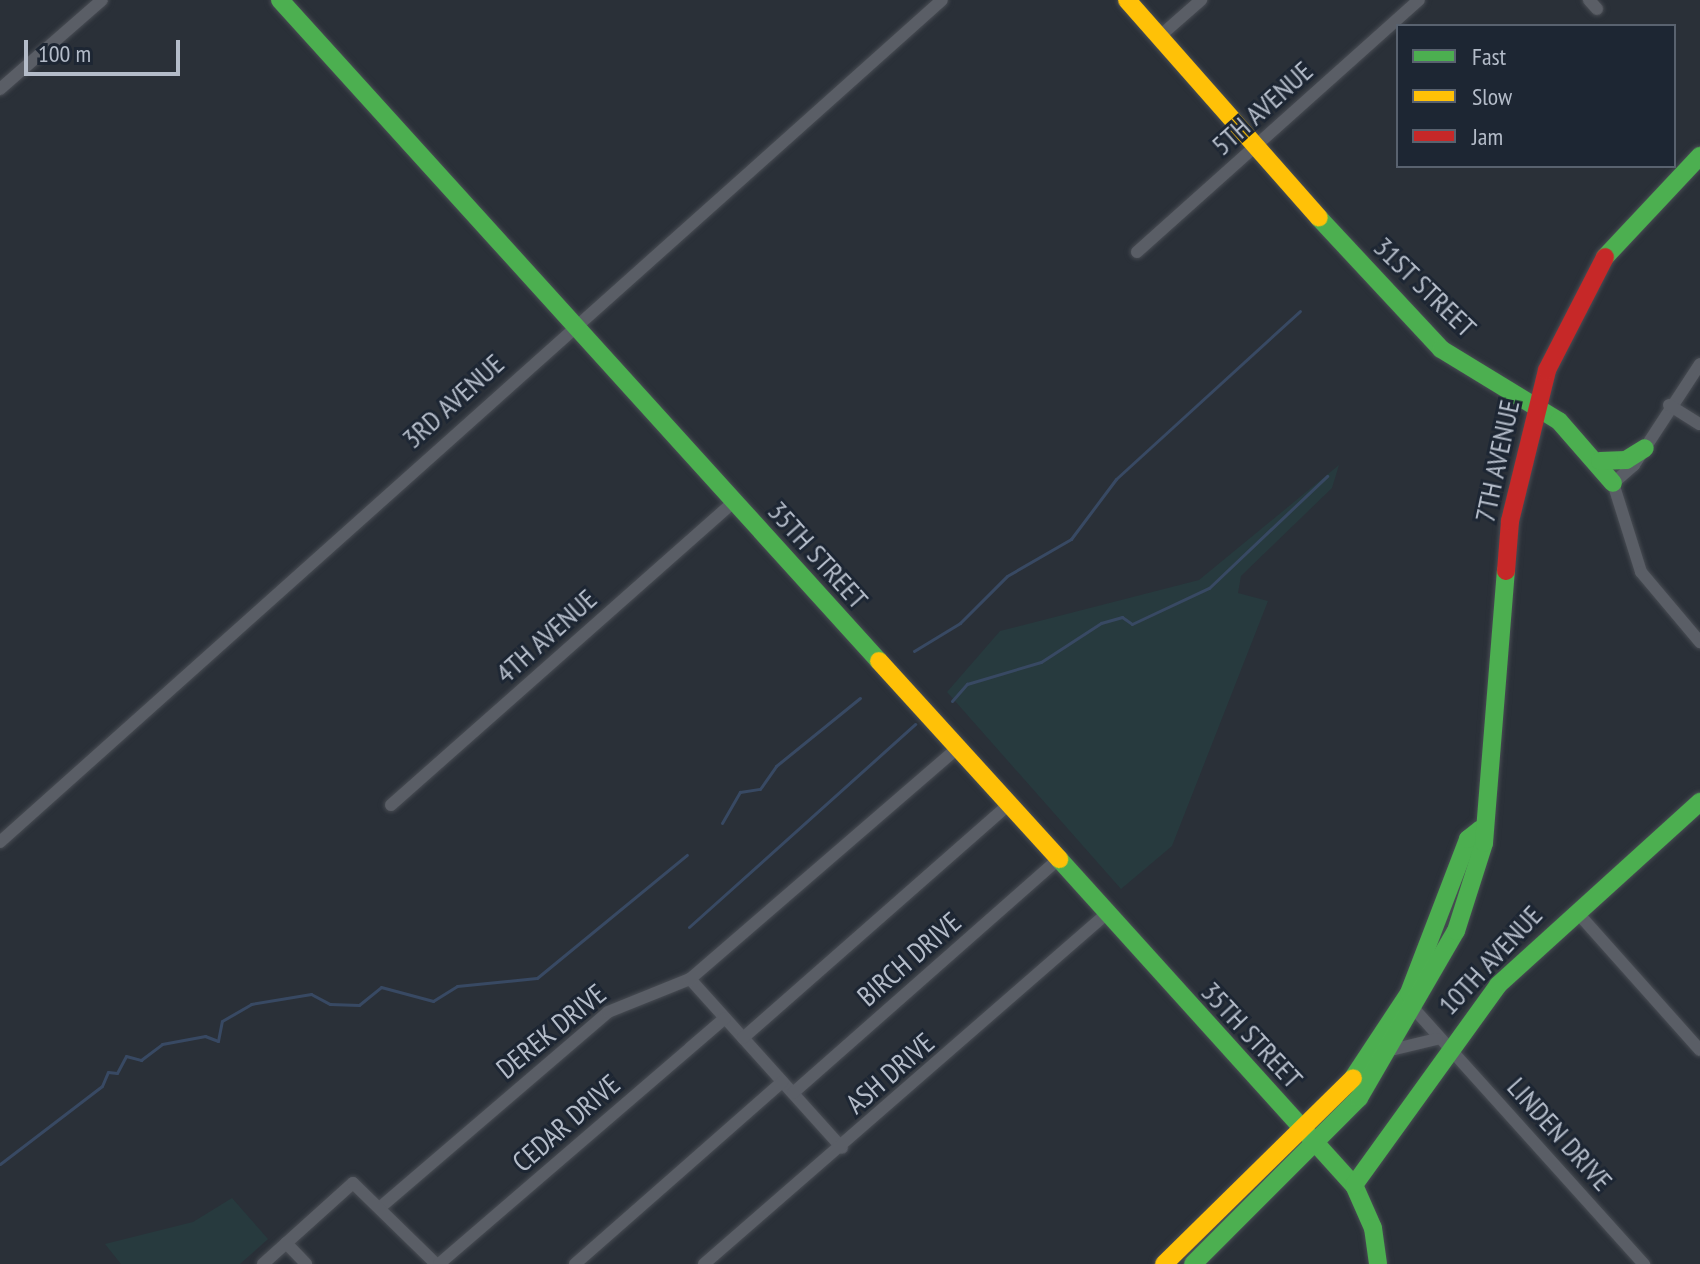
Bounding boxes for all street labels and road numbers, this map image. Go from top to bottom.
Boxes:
street label: 5TH AVENUE [1204,54,1320,162]
street label: 31ST STREET [1367,230,1483,344]
street label: 3RD AVENUE [395,347,511,455]
street label: 7TH AVENUE [1468,396,1526,526]
street label: 35TH STREET [761,494,875,616]
street label: 4TH AVENUE [488,582,604,690]
street label: 10TH AVENUE [1431,898,1549,1022]
street label: BIRCH DRIVE [851,905,967,1013]
street label: 35TH STREET [1194,975,1310,1095]
street label: DEREK DRIVE [489,977,613,1085]
street label: ASH DRIVE [839,1026,941,1120]
street label: CEDAR DRIVE [505,1067,627,1179]
street label: LINDEN DRIVE [1500,1071,1620,1197]

